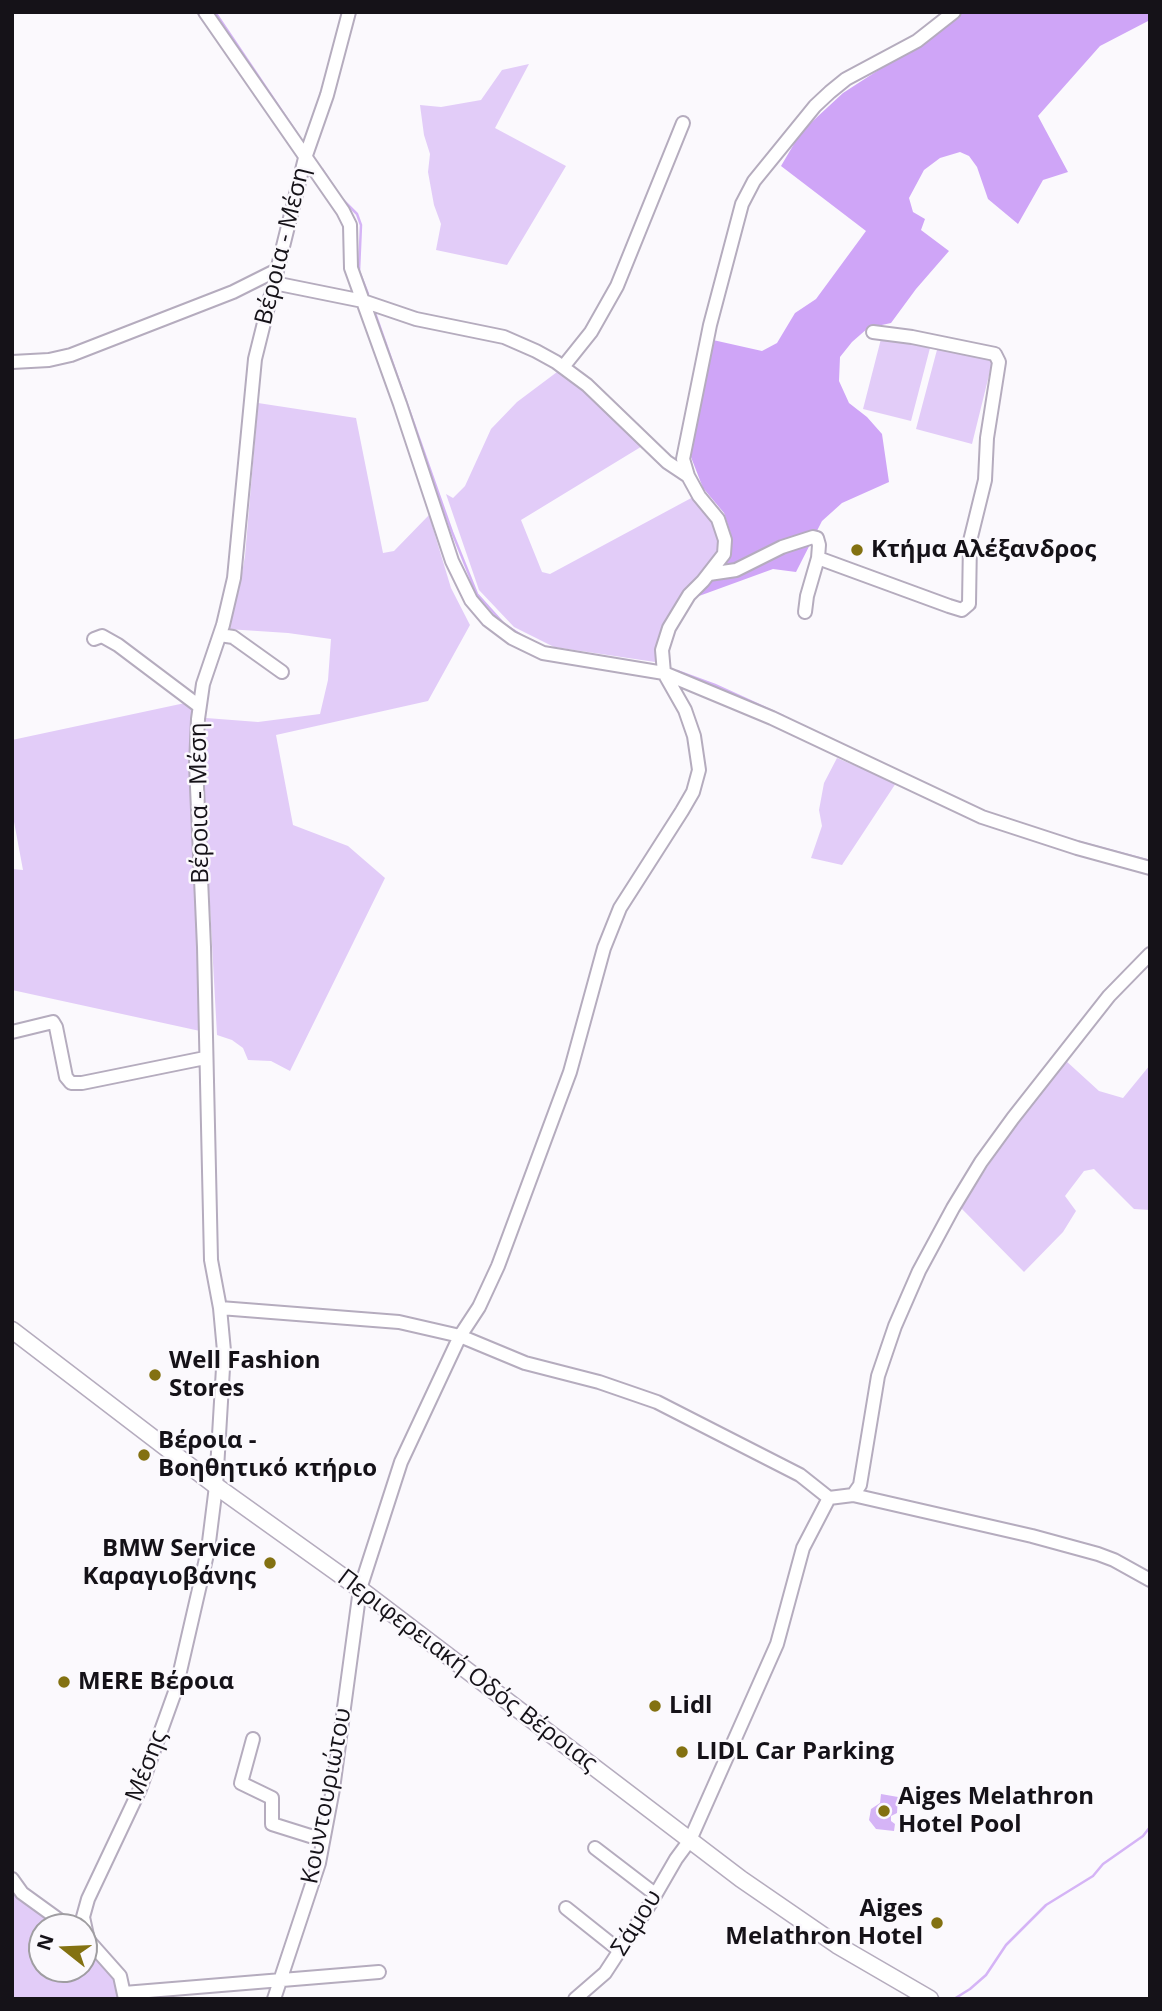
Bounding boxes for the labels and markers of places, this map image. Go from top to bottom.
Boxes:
place label: Κτήμα Αλέξανδρος [871,536,1096,564]
marker: Κτήμα Αλέξανδρος [849,542,865,558]
place label: Well Fashion Stores [169,1347,321,1403]
marker: Well Fashion Stores [147,1367,163,1383]
place label: Βέροια - Βοηθητικό κτήριο [158,1427,377,1483]
marker: Βέροια - Βοηθητικό κτήριο [136,1447,152,1463]
place label: BMW Service Καραγιοβάνης [83,1535,256,1591]
marker: BMW Service Καραγιοβάνης [262,1555,278,1571]
place label: MERE Βέροια [78,1668,234,1696]
marker: MERE Βέροια [56,1674,72,1690]
place label: Lidl [669,1692,712,1720]
marker: Lidl [647,1698,663,1714]
place label: LIDL Car Parking [696,1738,894,1766]
marker: LIDL Car Parking [674,1744,690,1760]
place label: Aiges Melathron Hotel Pool [898,1783,1094,1839]
marker: Aiges Melathron Hotel Pool [876,1803,892,1819]
place label: Aiges Melathron Hotel [725,1895,923,1951]
marker: Aiges Melathron Hotel [929,1915,945,1931]

